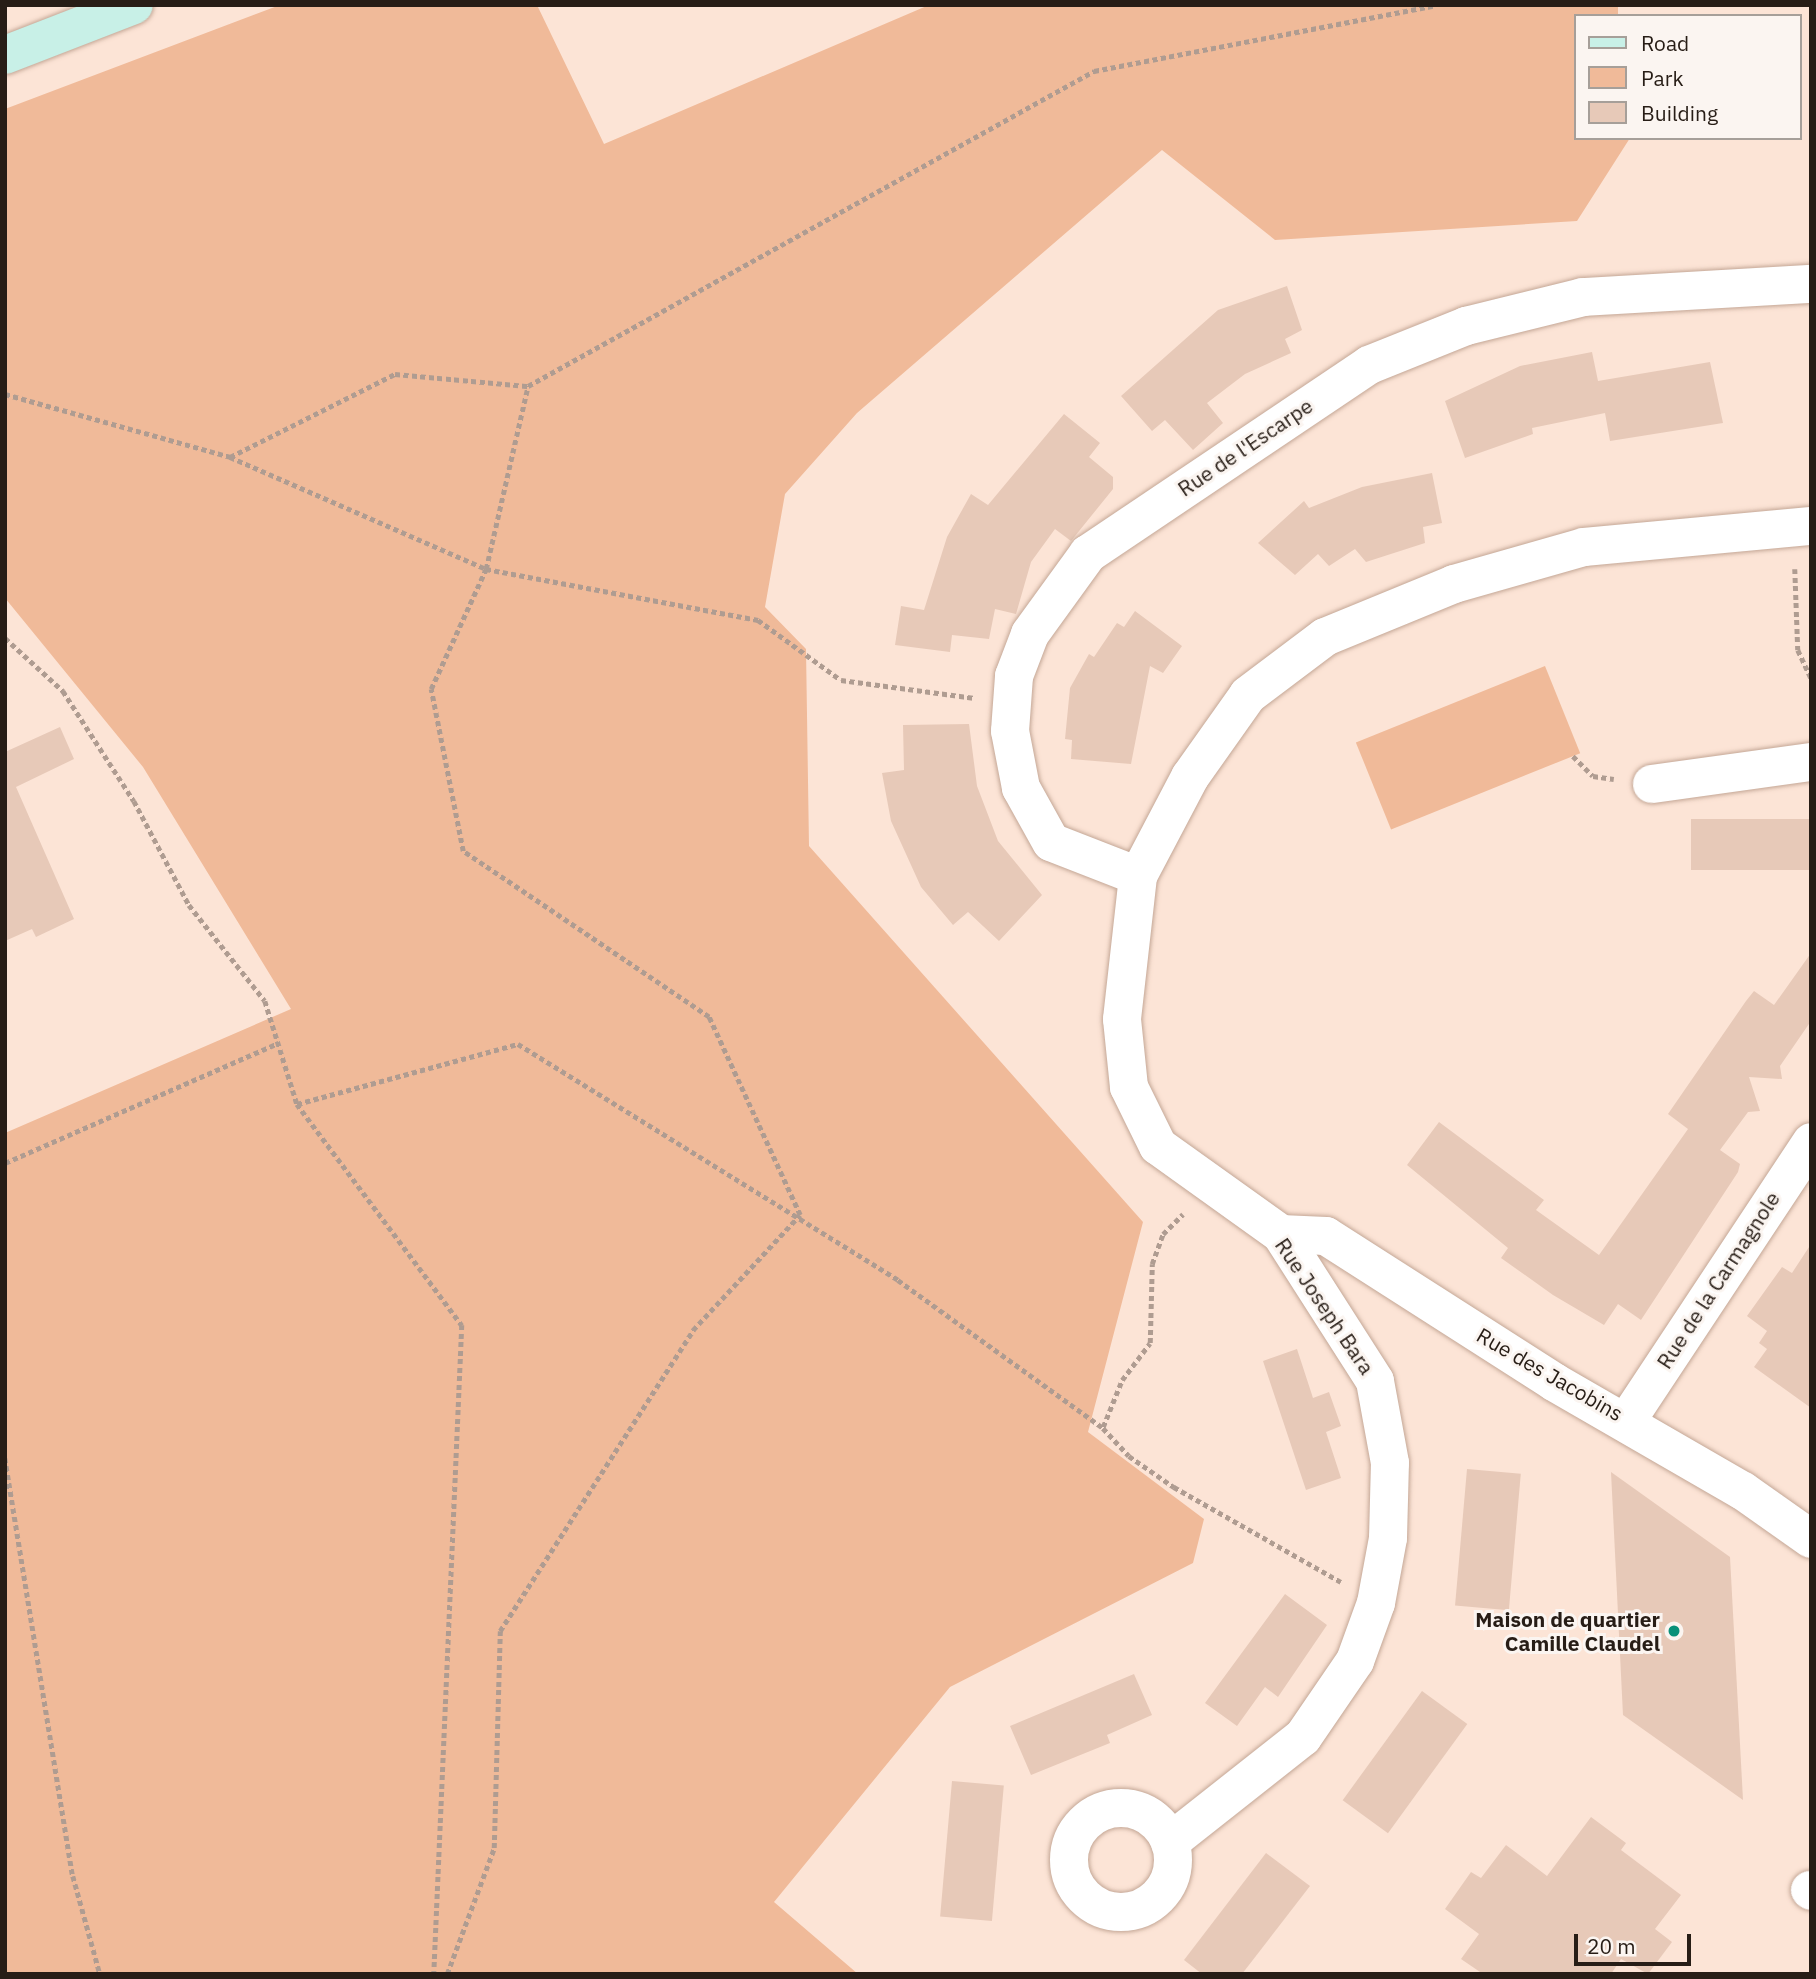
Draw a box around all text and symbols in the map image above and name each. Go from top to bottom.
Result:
legend [1574,14,1802,140]
text: Road [1641,29,1689,57]
text: Park [1641,64,1684,92]
text: Building [1641,99,1718,127]
street label: Rue de l'Escarpe [1173,393,1317,501]
street label: Rue de la Carmagnole [1651,1187,1785,1373]
street label: Rue Joseph Bara [1270,1233,1380,1379]
street label: Rue des Jacobins [1472,1322,1628,1426]
place label: Maison de quartier Camille Claudel [1475,1606,1660,1656]
marker: Maison de quartier Camille Claudel [1666,1623,1682,1639]
scale bar [1578,1920,1695,1964]
text: 20 m [1587,1932,1636,1960]

